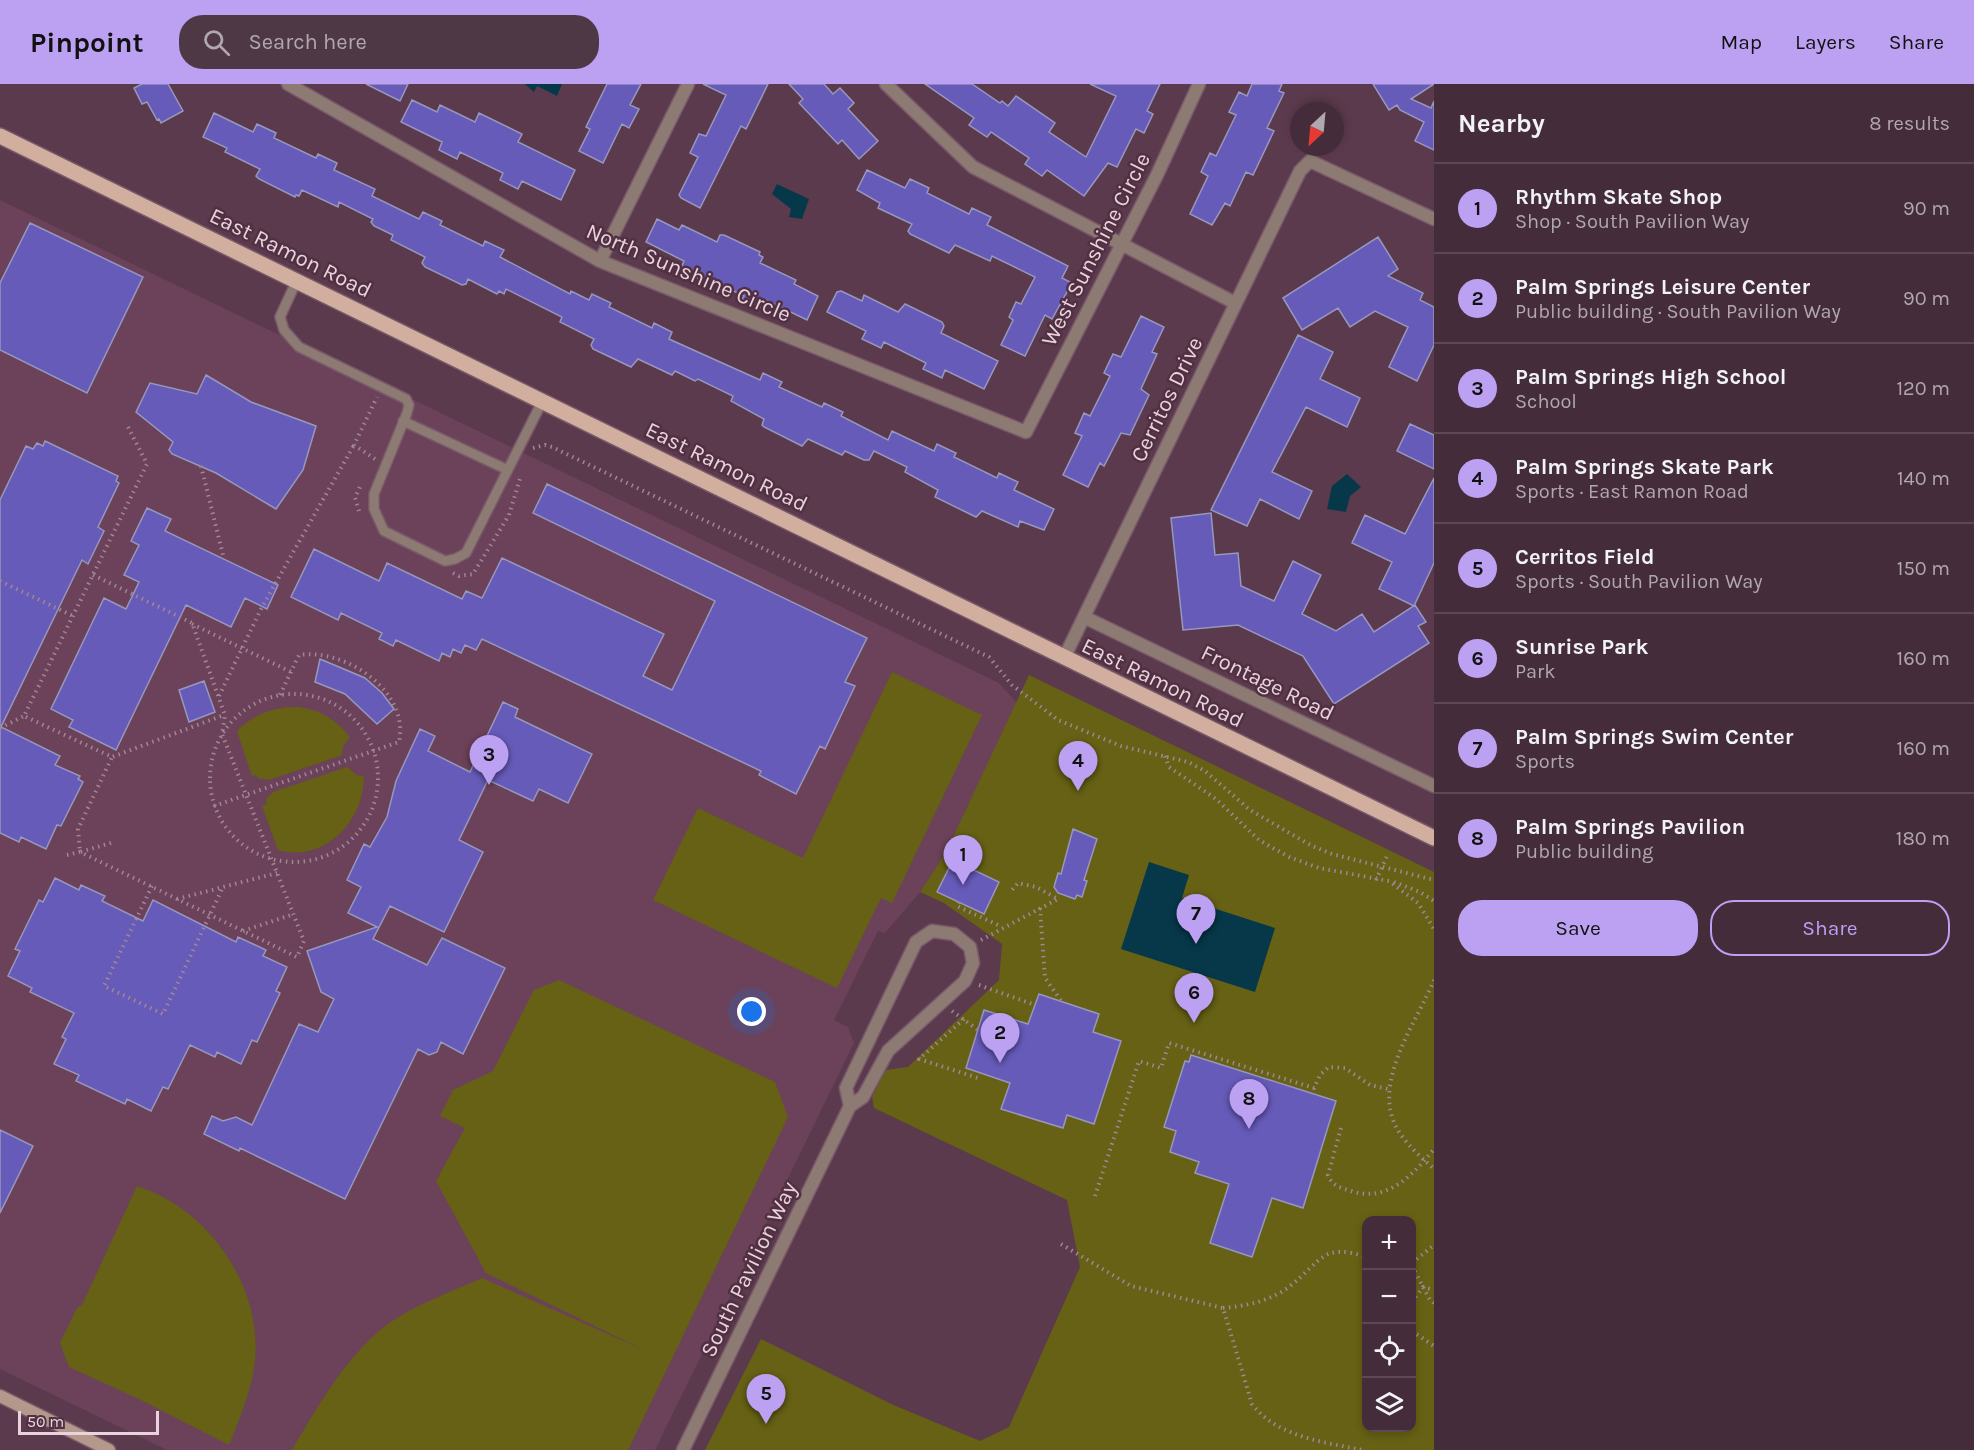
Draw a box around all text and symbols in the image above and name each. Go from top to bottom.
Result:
search box [179,15,599,69]
text: Pinpoint [30,26,143,59]
icon: search [200,26,233,59]
text: Search here [248,29,367,55]
text: Map [1720,30,1762,54]
text: Layers [1795,30,1856,54]
text: Share [1889,30,1944,54]
north arrow [1290,102,1344,156]
text: Nearby [1458,108,1545,139]
text: 8 results [1869,112,1950,135]
street label: West Sunshine Circle [1036,149,1156,350]
text: Rhythm Skate Shop [1515,184,1722,210]
text: 1 [1474,197,1481,220]
text: 90 m [1903,197,1950,220]
street label: East Ramon Road [205,202,376,303]
text: Shop · South Pavilion Way [1515,210,1749,233]
street label: North Sunshine Circle [582,218,795,328]
text: Palm Springs Leisure Center [1515,274,1810,300]
text: 2 [1471,287,1484,310]
text: 90 m [1903,287,1950,310]
text: Public building · South Pavilion Way [1515,300,1841,323]
street label: Cerritos Drive [1125,333,1208,466]
text: Palm Springs High School [1515,364,1787,390]
text: 3 [1471,377,1484,400]
text: 120 m [1896,377,1950,400]
text: School [1515,390,1577,413]
street label: East Ramon Road [641,416,812,517]
text: Palm Springs Skate Park [1515,454,1774,480]
text: 4 [1472,467,1483,490]
text: 140 m [1897,467,1950,490]
text: Sports · East Ramon Road [1515,480,1749,503]
text: Cerritos Field [1515,544,1655,570]
text: 5 [1472,557,1483,580]
text: 150 m [1897,557,1950,580]
text: Sports · South Pavilion Way [1515,570,1762,593]
street label: East Ramon Road [1077,632,1248,733]
text: Sunrise Park [1515,634,1649,660]
street label: Frontage Road [1197,639,1338,726]
text: 6 [1471,647,1484,670]
text: 160 m [1897,647,1950,670]
text: Park [1515,660,1556,683]
text: Palm Springs Swim Center [1515,724,1793,750]
pin: 3 [470,736,508,785]
text: 7 [1473,737,1482,760]
text: 160 m [1897,737,1950,760]
pin: 4 [1058,742,1098,791]
text: Sports [1515,750,1575,773]
text: Palm Springs Pavilion [1515,814,1745,840]
text: 8 [1471,827,1484,850]
text: 180 m [1896,827,1950,850]
pin: 1 [944,836,982,885]
text: Public building [1515,840,1653,863]
pin: 7 [1176,894,1216,944]
button: Save [1458,900,1698,956]
button: Share [1710,900,1950,956]
pin: 6 [1174,974,1214,1023]
your location [737,997,766,1026]
pin: 2 [980,1014,1020,1063]
pin: 8 [1230,1080,1268,1129]
street label: South Pavilion Way [695,1178,803,1361]
map controls [1362,1216,1416,1432]
button: + [1362,1216,1416,1270]
button: − [1362,1270,1416,1324]
button: locate [1362,1324,1416,1378]
pin: 5 [746,1374,786,1424]
button: layers [1362,1378,1416,1432]
scale bar [18,1408,159,1436]
text: 50 m [27,1412,64,1431]

